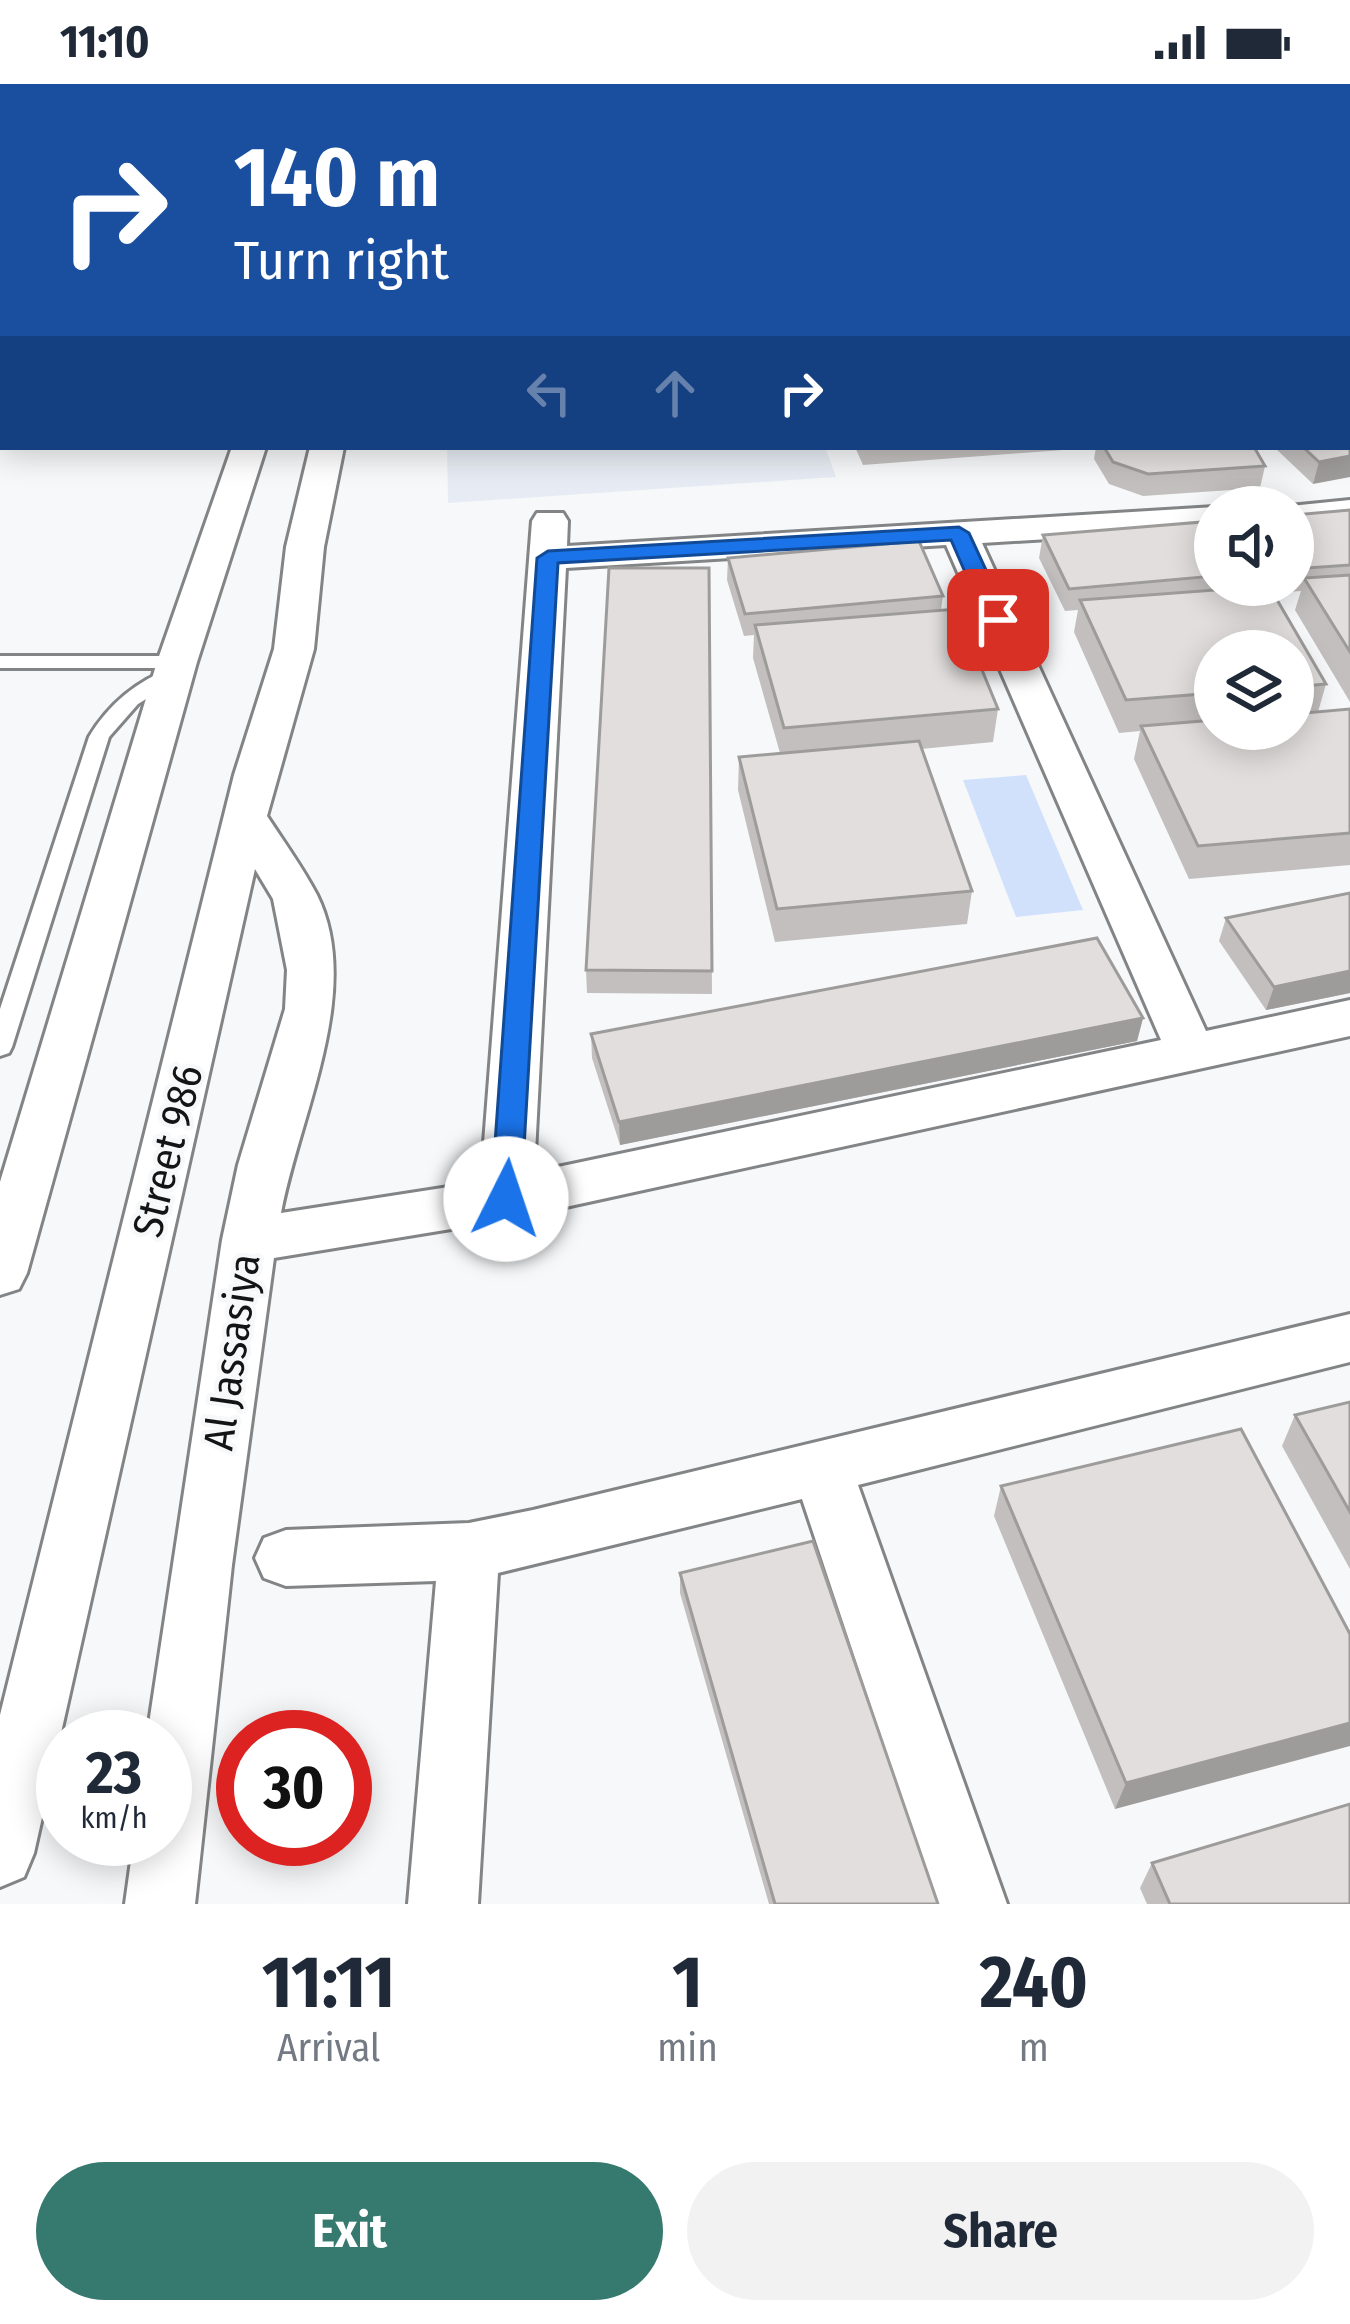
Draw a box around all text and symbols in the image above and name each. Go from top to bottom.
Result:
text: 11:10 [60,15,150,69]
text: 140 m [234,127,440,228]
icon: right [36,132,192,288]
text: Turn right [234,229,449,293]
icon: left [516,360,582,426]
icon: ahead [642,360,708,426]
icon: right [768,360,834,426]
map controls [1194,486,1314,750]
button: sound [1194,486,1314,606]
pin [947,569,1049,671]
icon: arrive [965,587,1031,653]
button: layers [1194,630,1314,750]
street label: Street 986 [123,1060,213,1242]
position arrow [443,1136,569,1262]
street label: Al Jassasiya [194,1251,270,1453]
speed limit sign: 30 [216,1710,372,1866]
text: 23 [86,1737,142,1809]
text: km/h [81,1800,147,1836]
text: 11:11 [262,1940,395,2026]
text: 1 [672,1940,703,2026]
text: 240 [980,1940,1088,2026]
text: Arrival [277,2025,380,2071]
text: min [657,2025,718,2071]
text: m [1019,2025,1049,2071]
button: Exit [36,2162,663,2300]
button: Share [687,2162,1314,2300]

